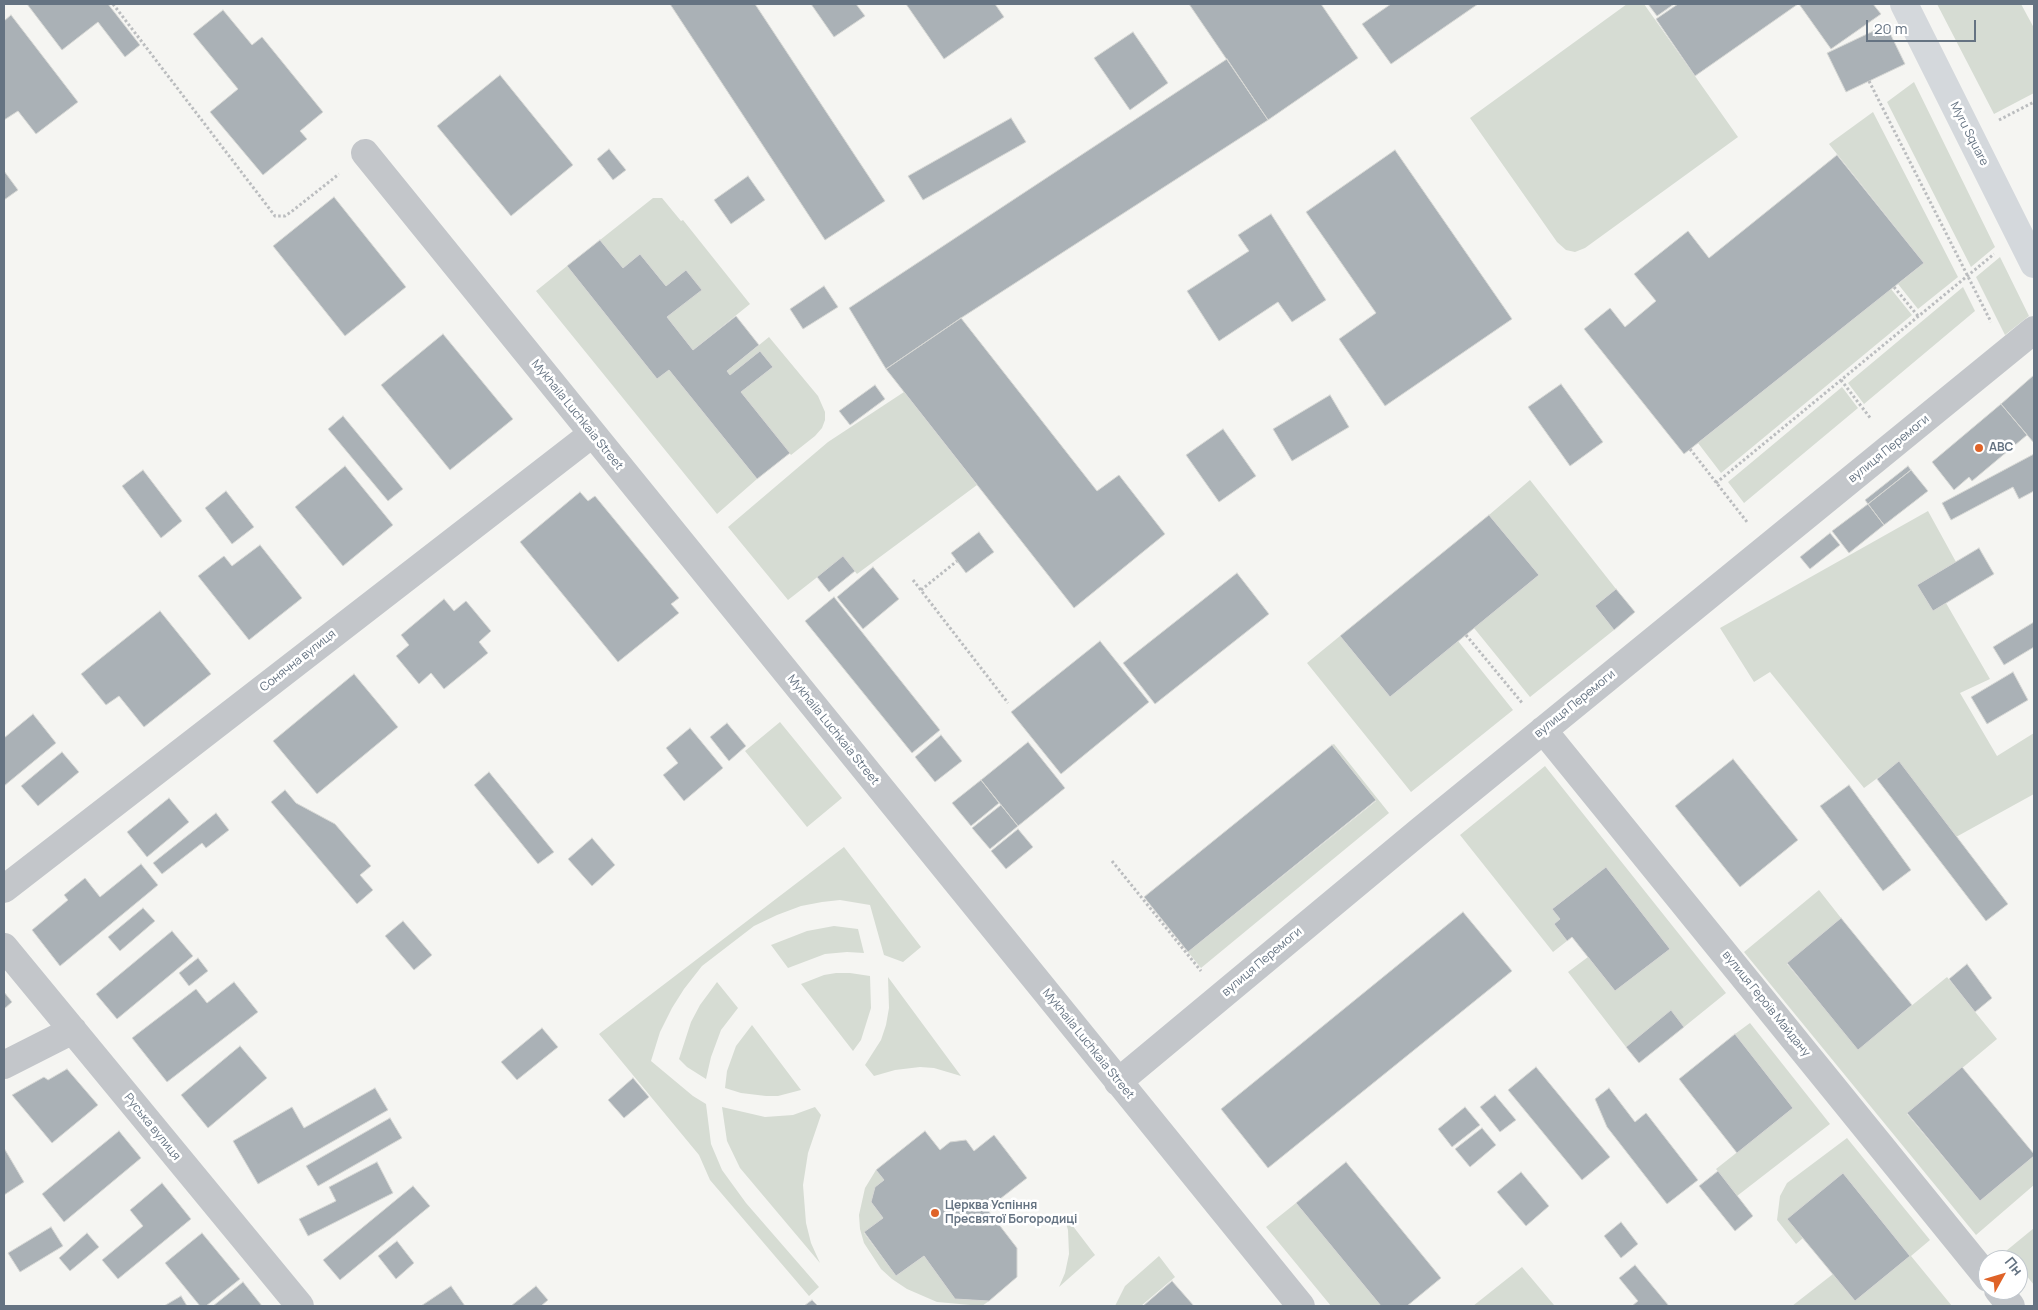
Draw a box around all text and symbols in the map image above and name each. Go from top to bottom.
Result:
scale bar [1868,10,1978,42]
text: 20 m [1874,18,1907,39]
street label: Myru Square [1947,100,1991,168]
street label: Mykhaila Luchkaia Street [528,357,626,473]
street label: вулиця Перемоги [1846,412,1932,486]
place label: ABC [1989,441,2013,455]
marker: ABC [1973,442,1985,454]
street label: Сонячна вулиця [257,627,339,695]
street label: вулиця Перемоги [1532,667,1618,741]
street label: Mykhaila Luchkaia Street [784,672,882,788]
street label: вулиця Перемоги [1219,924,1305,1000]
street label: вулиця Героїв Майдану [1719,948,1813,1060]
street label: Mykhaila Luchkaia Street [1039,986,1137,1102]
street label: Руська вулиця [121,1091,183,1163]
place label: Церква Успіння Пресвятої Богородиці [945,1199,1077,1227]
marker: Церква Успіння Пресвятої Богородиці [929,1207,941,1219]
north arrow [1978,1250,2028,1300]
text: Пн [2001,1253,2028,1279]

